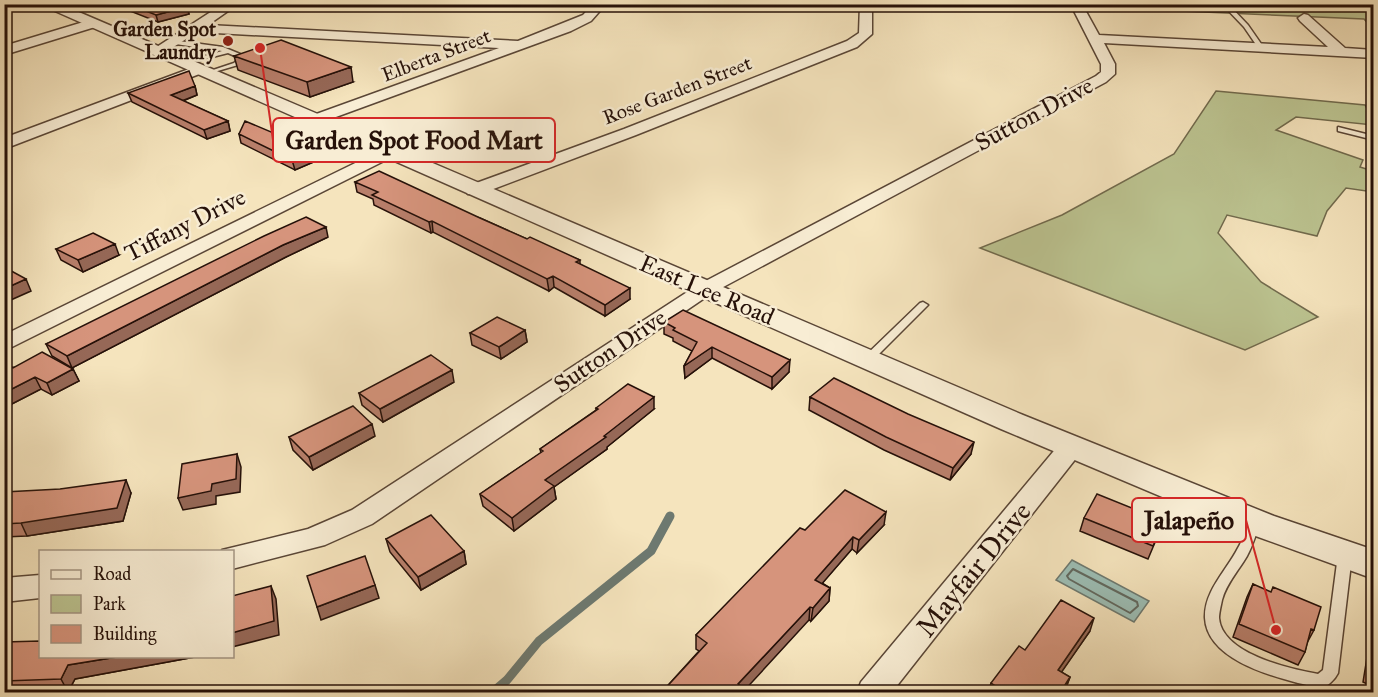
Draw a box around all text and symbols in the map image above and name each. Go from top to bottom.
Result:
place label: Garden Spot Laundry [113,17,218,65]
street label: Elberta Street [378,23,494,87]
marker: Garden Spot Laundry [221,34,235,48]
street label: Rose Garden Street [599,51,755,129]
street label: Sutton Drive [970,70,1098,158]
callout: Garden Spot Food Mart [273,118,555,162]
text: Garden Spot Food Mart [285,124,544,156]
street label: Tiffany Drive [119,182,251,268]
street label: East Lee Road [635,248,779,332]
street label: Sutton Drive [548,302,672,400]
street label: Mayfair Drive [908,495,1038,644]
callout: Jalapeño [1132,498,1246,542]
text: Jalapeño [1141,504,1234,537]
legend [39,550,234,658]
text: Road [93,563,131,585]
text: Park [93,593,126,615]
text: Building [93,623,157,646]

